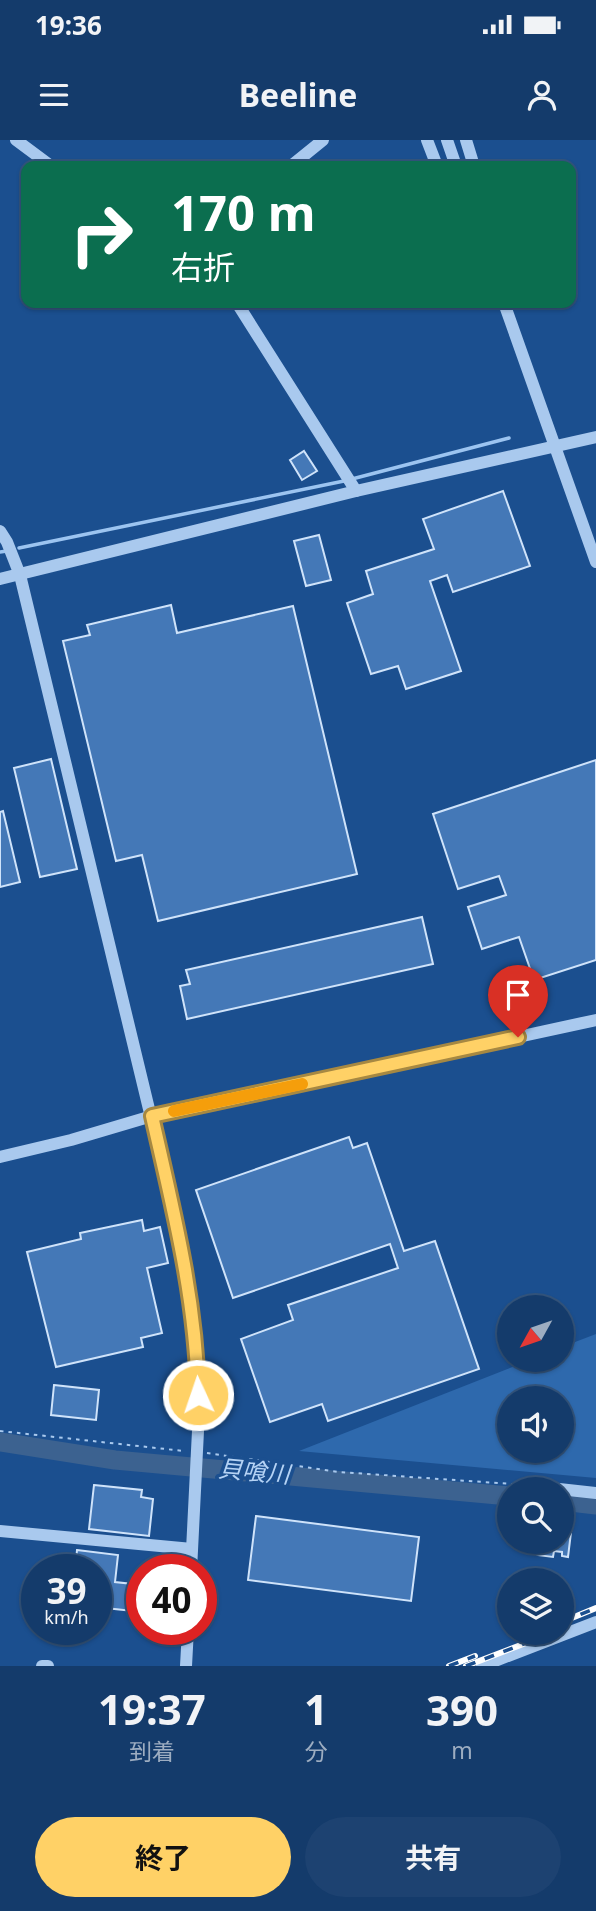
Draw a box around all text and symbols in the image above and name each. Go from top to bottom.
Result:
text: 19:36 [35,7,102,43]
text: Beeline [239,73,357,116]
icon: menu [35,76,73,114]
icon: person [523,76,561,114]
text: 170 m [171,179,316,245]
icon: right [56,189,147,280]
text: 右折 [171,245,235,288]
pin [488,965,548,1037]
icon: arrive [499,976,537,1014]
north arrow [497,1295,574,1372]
map controls [497,1295,574,1645]
position arrow [161,1358,235,1432]
button: sound [497,1386,574,1463]
water label: 貝喰川 [217,1451,294,1490]
button: search [497,1477,574,1554]
speed limit sign: 40 [126,1554,217,1645]
text: 39 [46,1567,87,1614]
button: layers [497,1568,574,1645]
text: km/h [44,1605,89,1629]
text: 19:37 [98,1680,206,1737]
text: 1 [304,1680,328,1737]
text: 390 [426,1681,498,1738]
text: m [451,1734,473,1766]
text: 到着 [129,1735,175,1767]
text: 分 [304,1735,327,1767]
button: 終了 [35,1817,291,1897]
button: 共有 [305,1817,561,1897]

